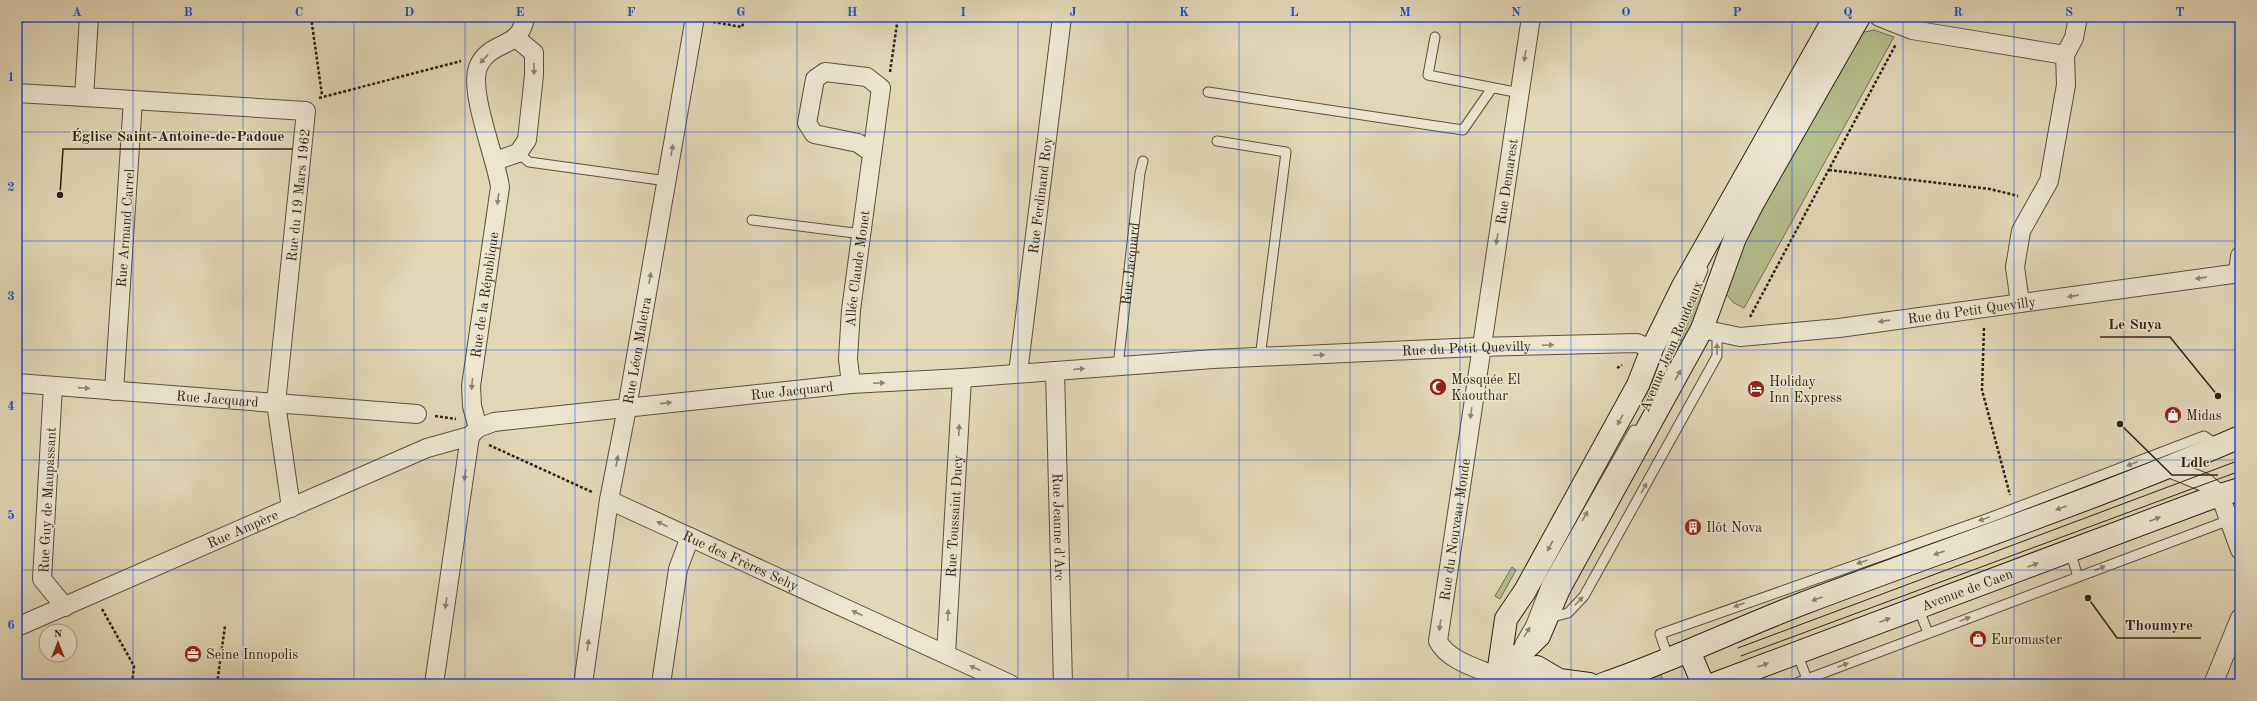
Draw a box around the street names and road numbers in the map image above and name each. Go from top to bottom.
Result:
street label: Rue du 19 Mars 1962 [285,128,313,262]
street label: Rue Ferdinand Roy [1027,136,1055,255]
street label: Rue Demarest [1494,138,1521,225]
street label: Rue Armand Carrel [115,168,137,288]
street label: Allée Claude Monet [844,209,872,328]
street label: Rue Jacquard [1119,222,1142,306]
street label: Rue de la République [469,231,501,359]
street label: Avenue Jean Rondeaux [1638,279,1706,414]
street label: Rue du Petit Quevilly [1907,295,2037,327]
street label: Rue Léon Maletra [622,296,654,405]
street label: Rue du Petit Quevilly [1402,340,1532,358]
street label: Rue Jacquard [750,380,834,403]
street label: Rue Jacquard [175,389,259,410]
street label: Rue Guy de Maupassant [37,427,59,573]
street label: Rue Toussaint Ducy [944,454,966,578]
street label: Rue du Nouveau Monde [1438,458,1473,602]
street label: Rue Jeanne d'Arc [1050,473,1066,581]
street label: Rue Ampère [205,508,280,551]
street label: Rue des Frères Sehy [680,529,801,594]
street label: Avenue de Caen [1920,567,2015,614]

